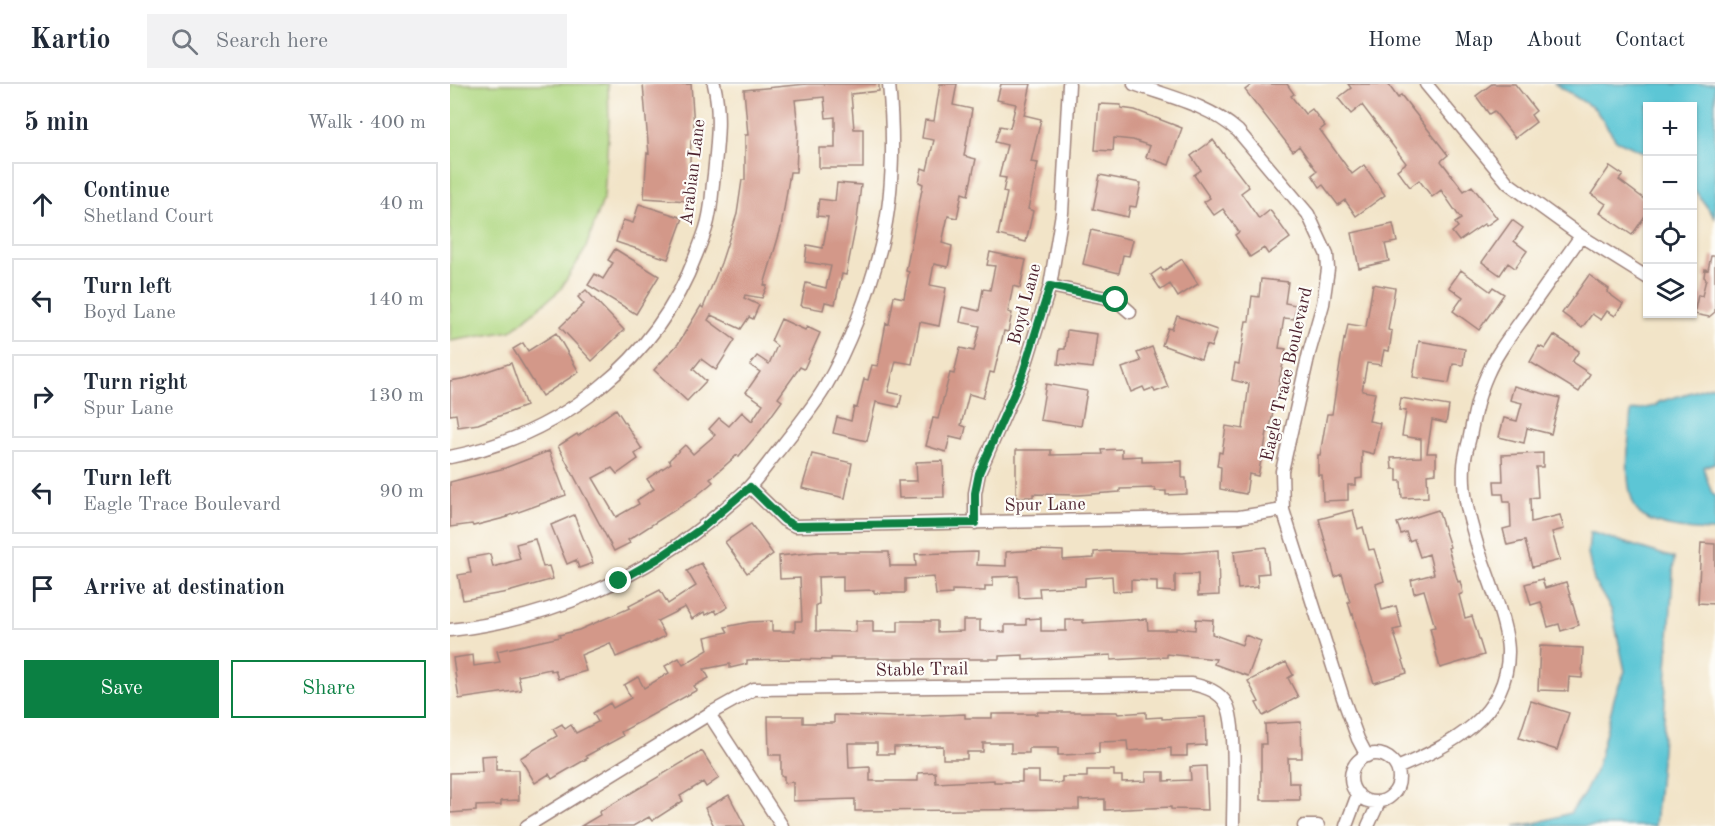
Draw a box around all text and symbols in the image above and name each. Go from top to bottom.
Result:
search box [147,14,567,68]
icon: search [168,25,201,58]
text: Kartio [30,27,111,55]
text: Search here [216,30,328,52]
text: Home [1368,30,1421,51]
text: Map [1454,30,1493,51]
text: About [1526,30,1582,51]
text: Contact [1615,30,1685,51]
map controls [1643,102,1697,318]
button: + [1643,102,1697,156]
text: 5 min [24,110,89,136]
text: Walk · 400 m [307,113,426,133]
street label: Arabian Lane [678,118,708,226]
button: − [1643,156,1697,210]
text: Continue [83,180,170,202]
icon: ahead [26,188,59,221]
text: 40 m [379,194,424,214]
text: Shetland Court [83,207,214,227]
button: locate [1643,210,1697,264]
street label: Boyd Lane [1005,262,1044,347]
button: layers [1643,264,1697,318]
text: Turn left [83,276,172,298]
icon: left [26,284,59,317]
street label: Eagle Trace Boulevard [1258,285,1316,463]
route start [1102,286,1128,312]
text: 140 m [368,290,424,310]
text: Boyd Lane [83,303,176,323]
text: Turn right [83,372,187,394]
icon: right [26,380,59,413]
text: 130 m [368,386,424,406]
text: Spur Lane [83,399,174,419]
text: Turn left [83,468,172,490]
icon: left [26,476,59,509]
text: 90 m [379,482,424,502]
text: Eagle Trace Boulevard [83,495,281,515]
street label: Spur Lane [1004,495,1086,515]
route end [605,567,631,593]
icon: arrive [26,572,59,605]
text: Arrive at destination [83,577,285,599]
button: Save [24,660,219,718]
button: Share [231,660,426,718]
street label: Stable Trail [876,660,969,680]

